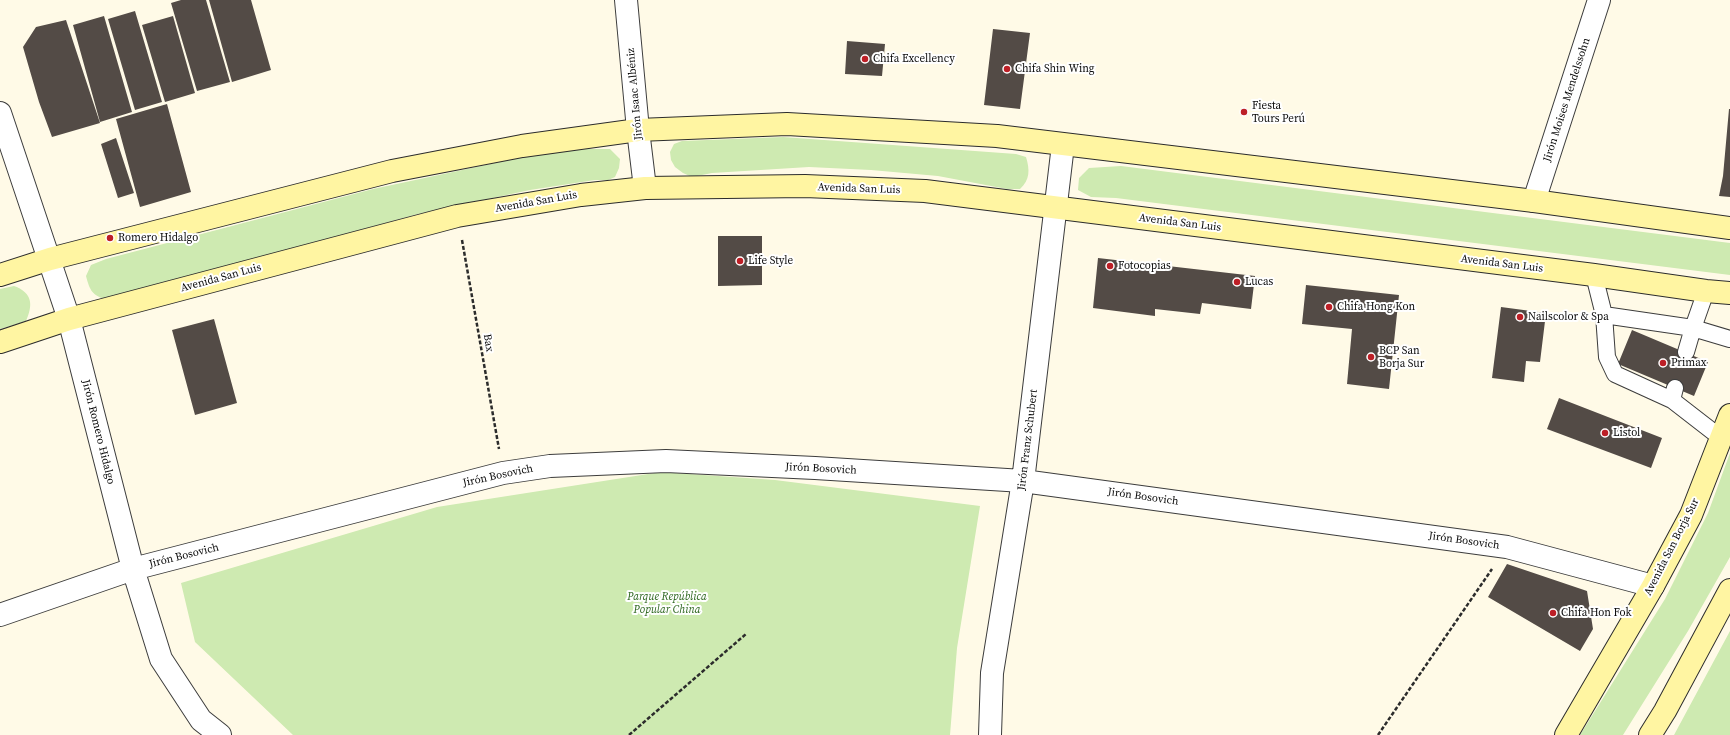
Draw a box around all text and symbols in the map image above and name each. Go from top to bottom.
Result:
street label: Jirón Moises Mendelssohn [1541,36,1593,164]
street label: Jirón Isaac Albéniz [624,47,646,141]
place label: Chifa Excellency [873,52,955,66]
marker: Chifa Excellency [860,54,870,64]
place label: Chifa Shin Wing [1015,62,1095,76]
marker: Chifa Shin Wing [1002,64,1012,74]
place label: Fiesta Tours Perú [1252,99,1305,125]
marker: Fiesta Tours Perú [1239,107,1249,117]
street label: Avenida San Luis [817,181,901,197]
street label: Avenida San Luis [494,188,578,216]
street label: Avenida San Luis [1138,211,1222,235]
place label: Romero Hidalgo [118,231,198,245]
marker: Romero Hidalgo [105,233,115,243]
street label: Avenida San Luis [1460,252,1544,276]
place label: Life Style [748,254,793,268]
marker: Life Style [735,256,745,266]
place label: Fotocopias [1118,259,1171,273]
street label: Avenida San Luis [179,261,263,295]
marker: Fotocopias [1105,261,1115,271]
place label: Lucas [1245,275,1273,289]
marker: Lucas [1232,277,1242,287]
place label: Chifa Hong Kon [1337,300,1415,314]
marker: Chifa Hong Kon [1324,302,1334,312]
place label: Nailscolor & Spa [1528,310,1609,324]
marker: Nailscolor & Spa [1515,312,1525,322]
street label: Bax [480,333,496,353]
place label: BCP San Borja Sur [1379,344,1424,370]
marker: BCP San Borja Sur [1366,352,1376,362]
place label: Primax [1671,356,1707,370]
marker: Primax [1658,358,1668,368]
street label: Jirón Romero Hidalgo [79,378,117,486]
street label: Jirón Franz Schubert [1015,389,1041,491]
place label: Listol [1613,426,1640,440]
marker: Listol [1600,428,1610,438]
street label: Jirón Bosovich [785,461,857,477]
street label: Jirón Bosovich [462,462,534,490]
street label: Jirón Bosovich [1107,485,1179,509]
street label: Avenida San Borja Sur [1642,496,1702,598]
street label: Jirón Bosovich [1428,529,1500,553]
street label: Jirón Bosovich [148,541,220,571]
park label: Parque República Popular China [627,590,707,616]
place label: Chifa Hon Fok [1561,606,1631,620]
marker: Chifa Hon Fok [1548,608,1558,618]

